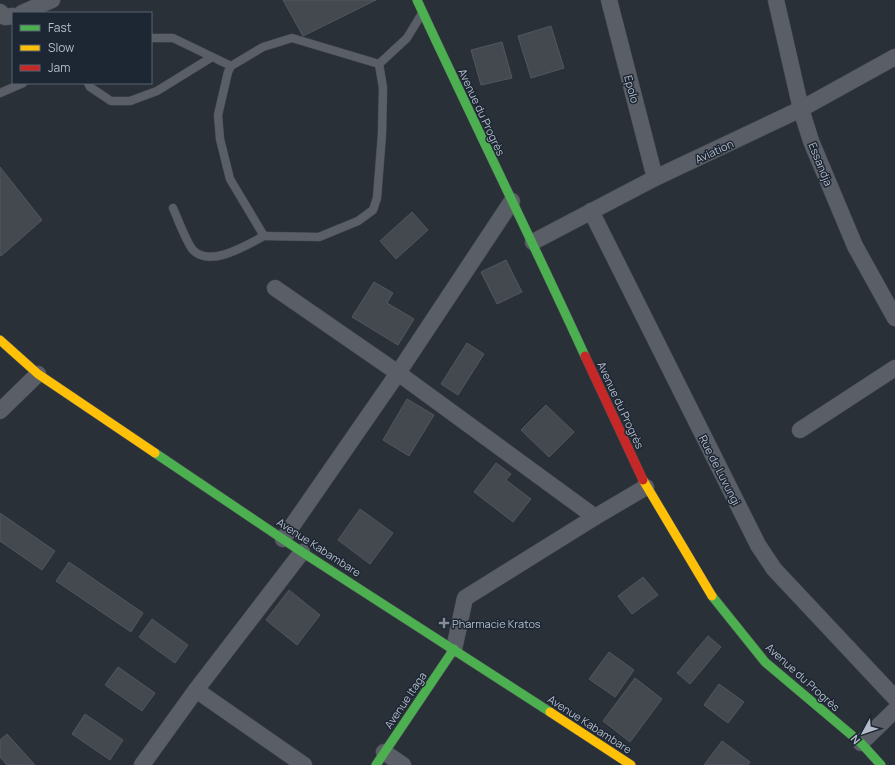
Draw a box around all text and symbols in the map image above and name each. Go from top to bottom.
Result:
legend [12,12,152,84]
text: Fast [48,19,72,36]
text: Slow [48,39,74,56]
text: Jam [48,59,70,76]
street label: Avenue du Progrès [455,66,509,158]
street label: Epolo [621,73,643,105]
street label: Aviation [692,136,736,166]
street label: Essandja [805,140,837,188]
street label: Avenue du Progrès [594,359,648,451]
street label: Rue de Luvungi [696,432,744,508]
street label: Avenue Kabambare [274,514,364,580]
place label: Pharmacie Kratos [452,616,541,631]
marker: Pharmacie Kratos [439,618,449,628]
street label: Avenue du Progrès [763,640,843,714]
street label: Avenue Itaga [380,669,430,731]
street label: Avenue Kabambare [545,691,635,757]
north arrow [843,713,883,753]
text: N [847,732,863,748]

